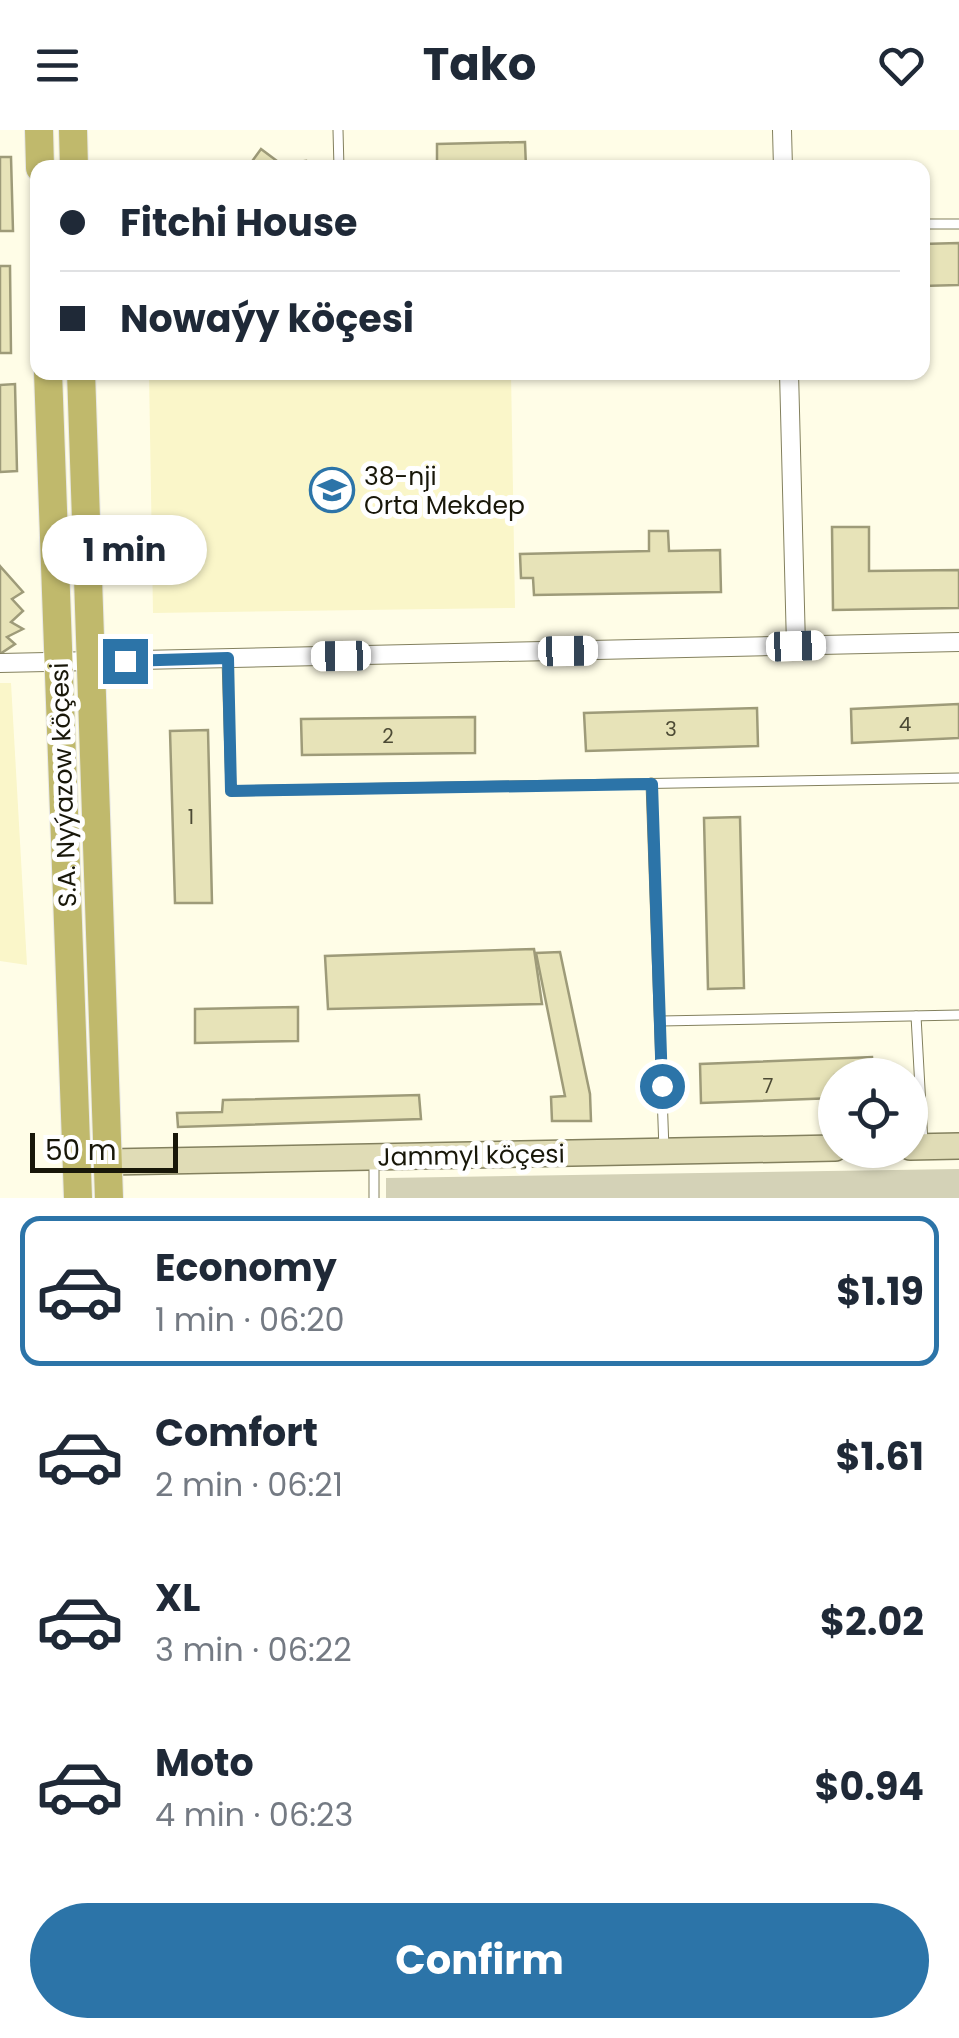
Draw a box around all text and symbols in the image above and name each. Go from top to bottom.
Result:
text: Tako [423,33,536,96]
icon: menu [30,38,85,93]
icon: heart [874,38,929,93]
text: Fitchi House [120,196,358,249]
text: Nowaýy köçesi [120,292,414,345]
place label: 38-nji Orta Mekdep [364,459,525,523]
school or university icon: 38-nji Orta Mekdep [309,467,355,513]
callout: 1 min [42,516,208,586]
text: 1 min [83,527,166,572]
car [765,630,827,662]
car [538,635,598,667]
route end [103,639,148,684]
car [311,640,371,672]
street label: S.A. Nyýazow köçesi [42,662,85,908]
house number: 4 [899,710,911,738]
house number: 3 [665,715,677,743]
house number: 2 [382,722,394,750]
house number: 1 [188,803,194,831]
map controls [818,1058,928,1168]
button: locate [818,1058,928,1168]
route start [640,1064,685,1109]
house number: 7 [763,1072,774,1100]
scale bar [30,1128,178,1172]
text: 50 m [45,1131,116,1170]
street label: Jammyl köçesi [377,1136,565,1175]
text: Economy [155,1241,337,1294]
icon: car [35,1246,125,1336]
text: $1.19 [836,1265,924,1318]
text: 1 min · 06:20 [155,1297,345,1342]
text: Comfort [155,1406,318,1459]
icon: car [35,1411,125,1501]
text: $1.61 [835,1430,924,1483]
text: 2 min · 06:21 [155,1462,343,1507]
text: XL [155,1571,200,1624]
icon: car [35,1576,125,1666]
text: $2.02 [820,1595,924,1648]
text: 3 min · 06:22 [155,1627,352,1672]
text: Moto [155,1736,254,1789]
icon: car [35,1741,125,1831]
text: $0.94 [814,1760,924,1813]
text: 4 min · 06:23 [155,1792,353,1837]
button: Confirm [30,1903,929,2018]

